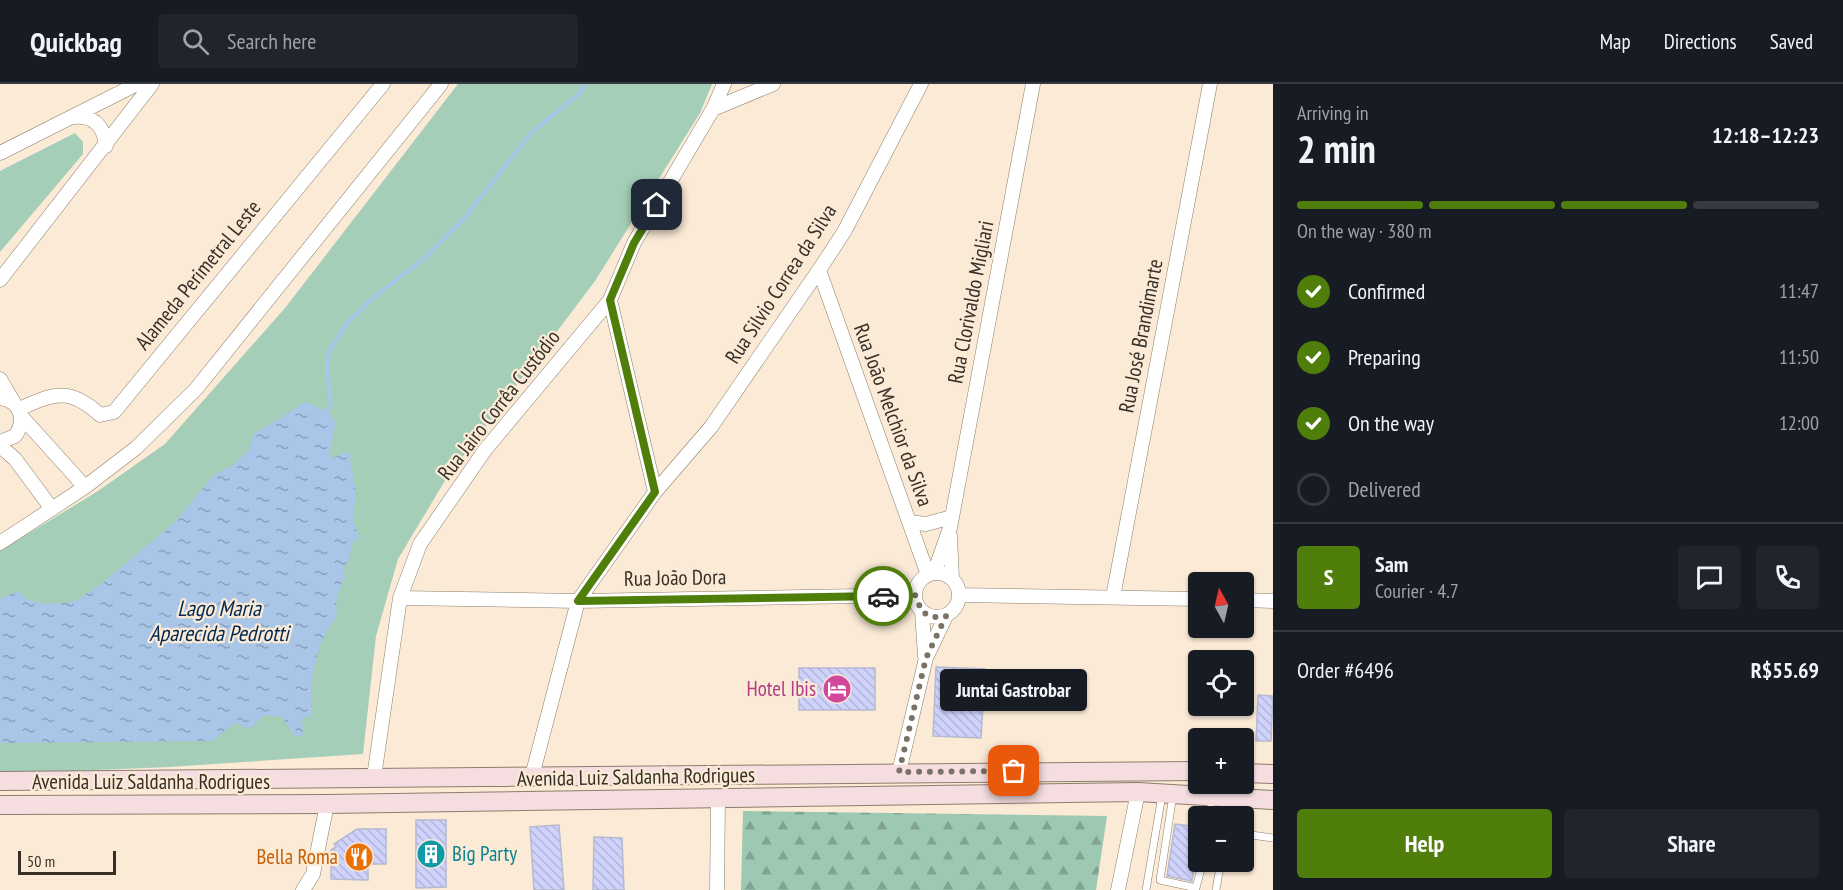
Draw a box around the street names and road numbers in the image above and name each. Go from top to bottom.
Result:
street label: Alameda Perimetral Leste [129,194,266,355]
street label: Rua Silvio Correa da Silva [719,199,842,369]
street label: Rua Clorivaldo Migliari [941,218,1000,386]
street label: Rua José Brandimarte [1112,257,1169,415]
street label: Rua João Melchior da Silva [848,320,939,510]
street label: Rua Jairo Corrêa Custódio [432,324,566,485]
street label: Rua João Dora [624,563,726,592]
street label: Avenida Luiz Saldanha Rodrigues [517,761,755,792]
street label: Avenida Luiz Saldanha Rodrigues [32,768,270,795]

